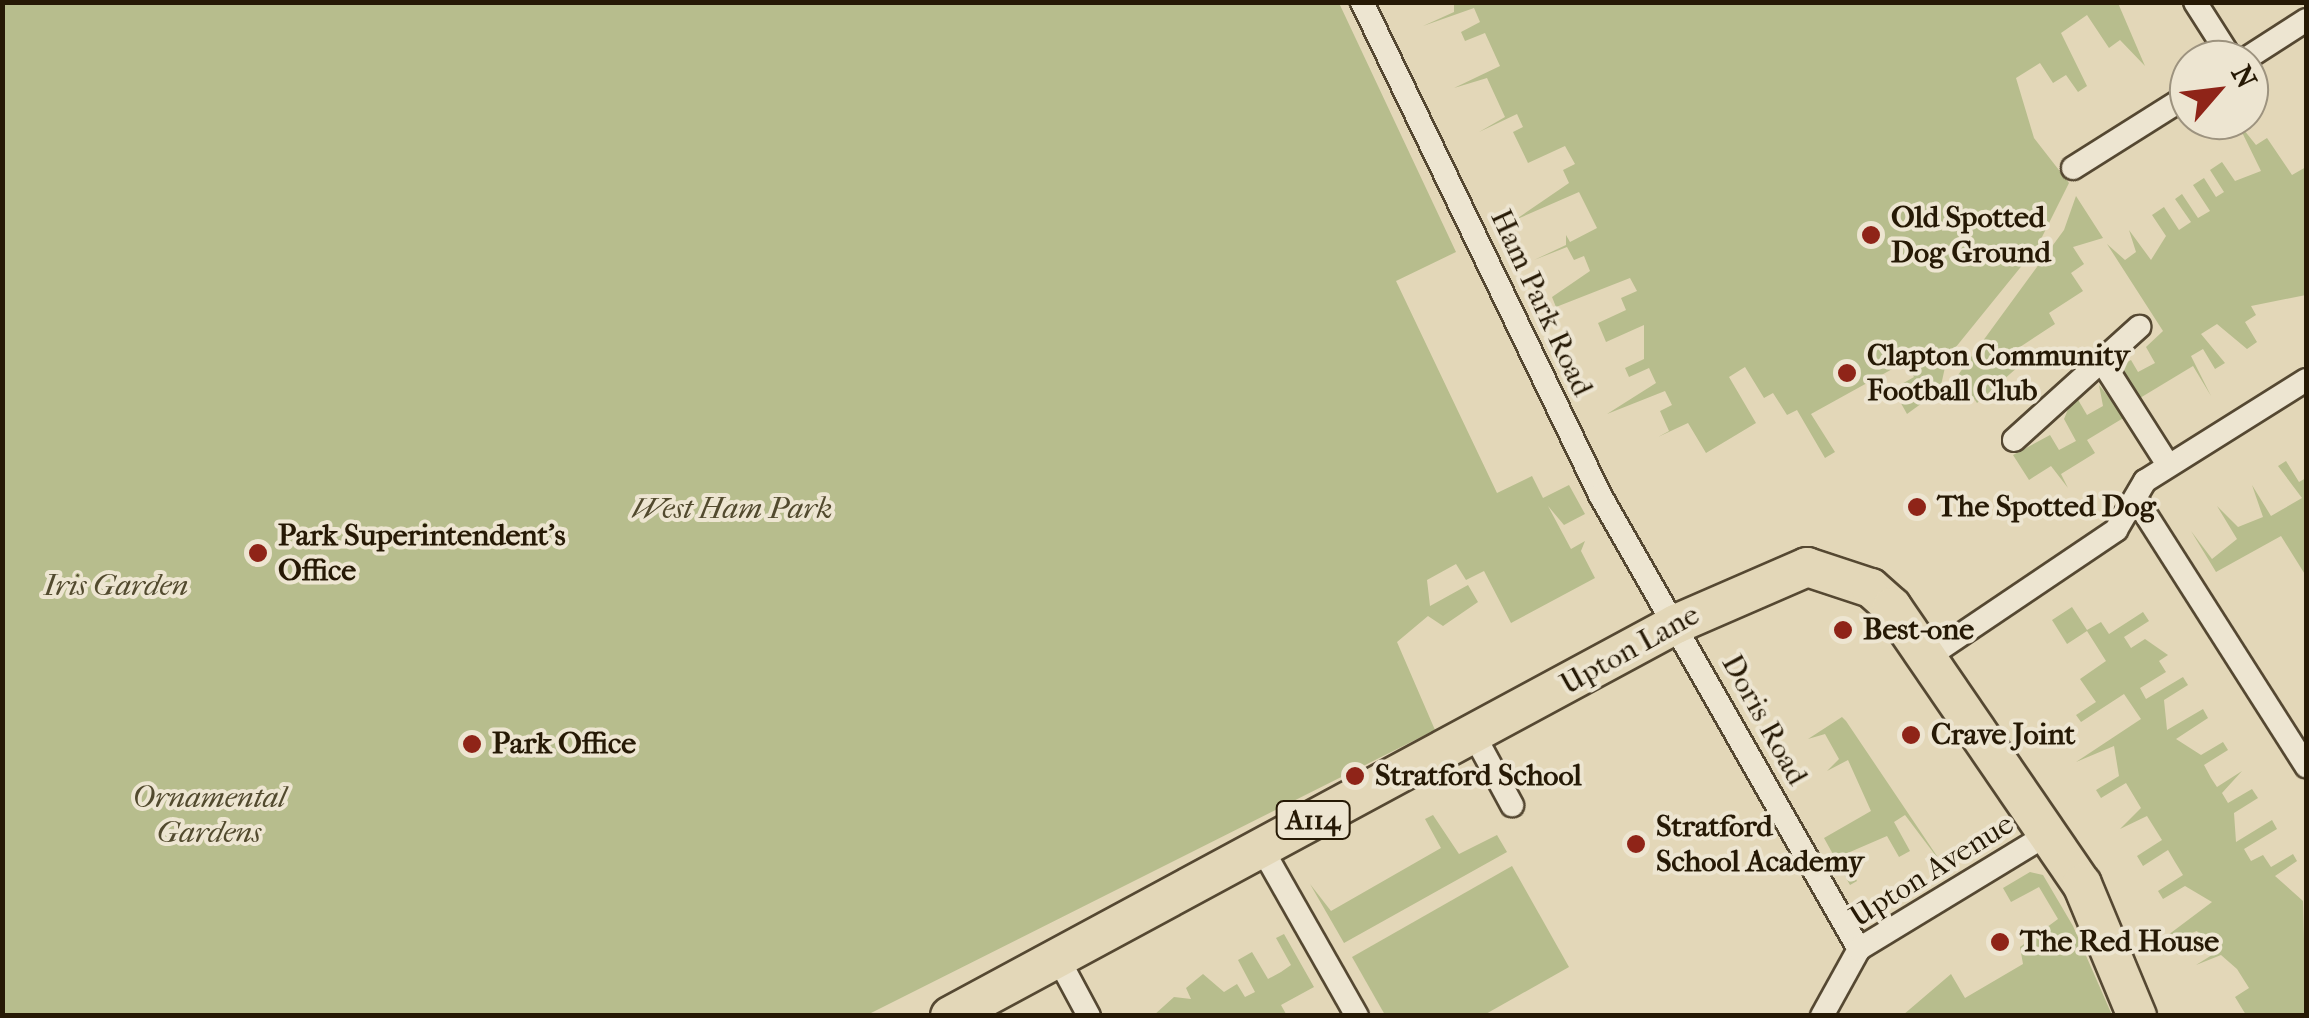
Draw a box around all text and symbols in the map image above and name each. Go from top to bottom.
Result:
north arrow [2169,40,2269,140]
text: N [2225,59,2264,94]
place label: Old Spotted Dog Ground [1891,200,2051,270]
street label: Ham Park Road [1482,204,1600,402]
marker: Old Spotted Dog Ground [1860,224,1882,246]
place label: Clapton Community Football Club [1867,338,2130,408]
marker: Clapton Community Football Club [1836,362,1858,384]
place label: The Spotted Dog [1937,489,2156,525]
park label: West Ham Park [631,491,833,527]
marker: The Spotted Dog [1906,496,1928,518]
place label: Park Superintendent's Office [278,518,566,588]
marker: Park Superintendent's Office [247,542,269,564]
park label: Iris Garden [44,568,188,604]
street label: Upton Lane [1554,597,1706,703]
place label: Best-one [1863,612,1974,648]
marker: Best-one [1832,619,1854,641]
street label: Doris Road [1713,648,1815,792]
place label: Crave Joint [1931,717,2075,753]
marker: Crave Joint [1900,724,1922,746]
place label: Park Office [492,726,636,762]
marker: Park Office [461,733,483,755]
place label: Stratford School [1375,758,1582,794]
marker: Stratford School [1344,765,1366,787]
park label: Ornamental Gardens [132,780,286,850]
road number: A114 [1276,797,1350,843]
street label: Upton Avenue [1844,806,2020,936]
place label: Stratford School Academy [1656,809,1864,880]
marker: Stratford School Academy [1625,833,1647,855]
place label: The Red House [2020,924,2219,960]
marker: The Red House [1989,931,2011,953]

